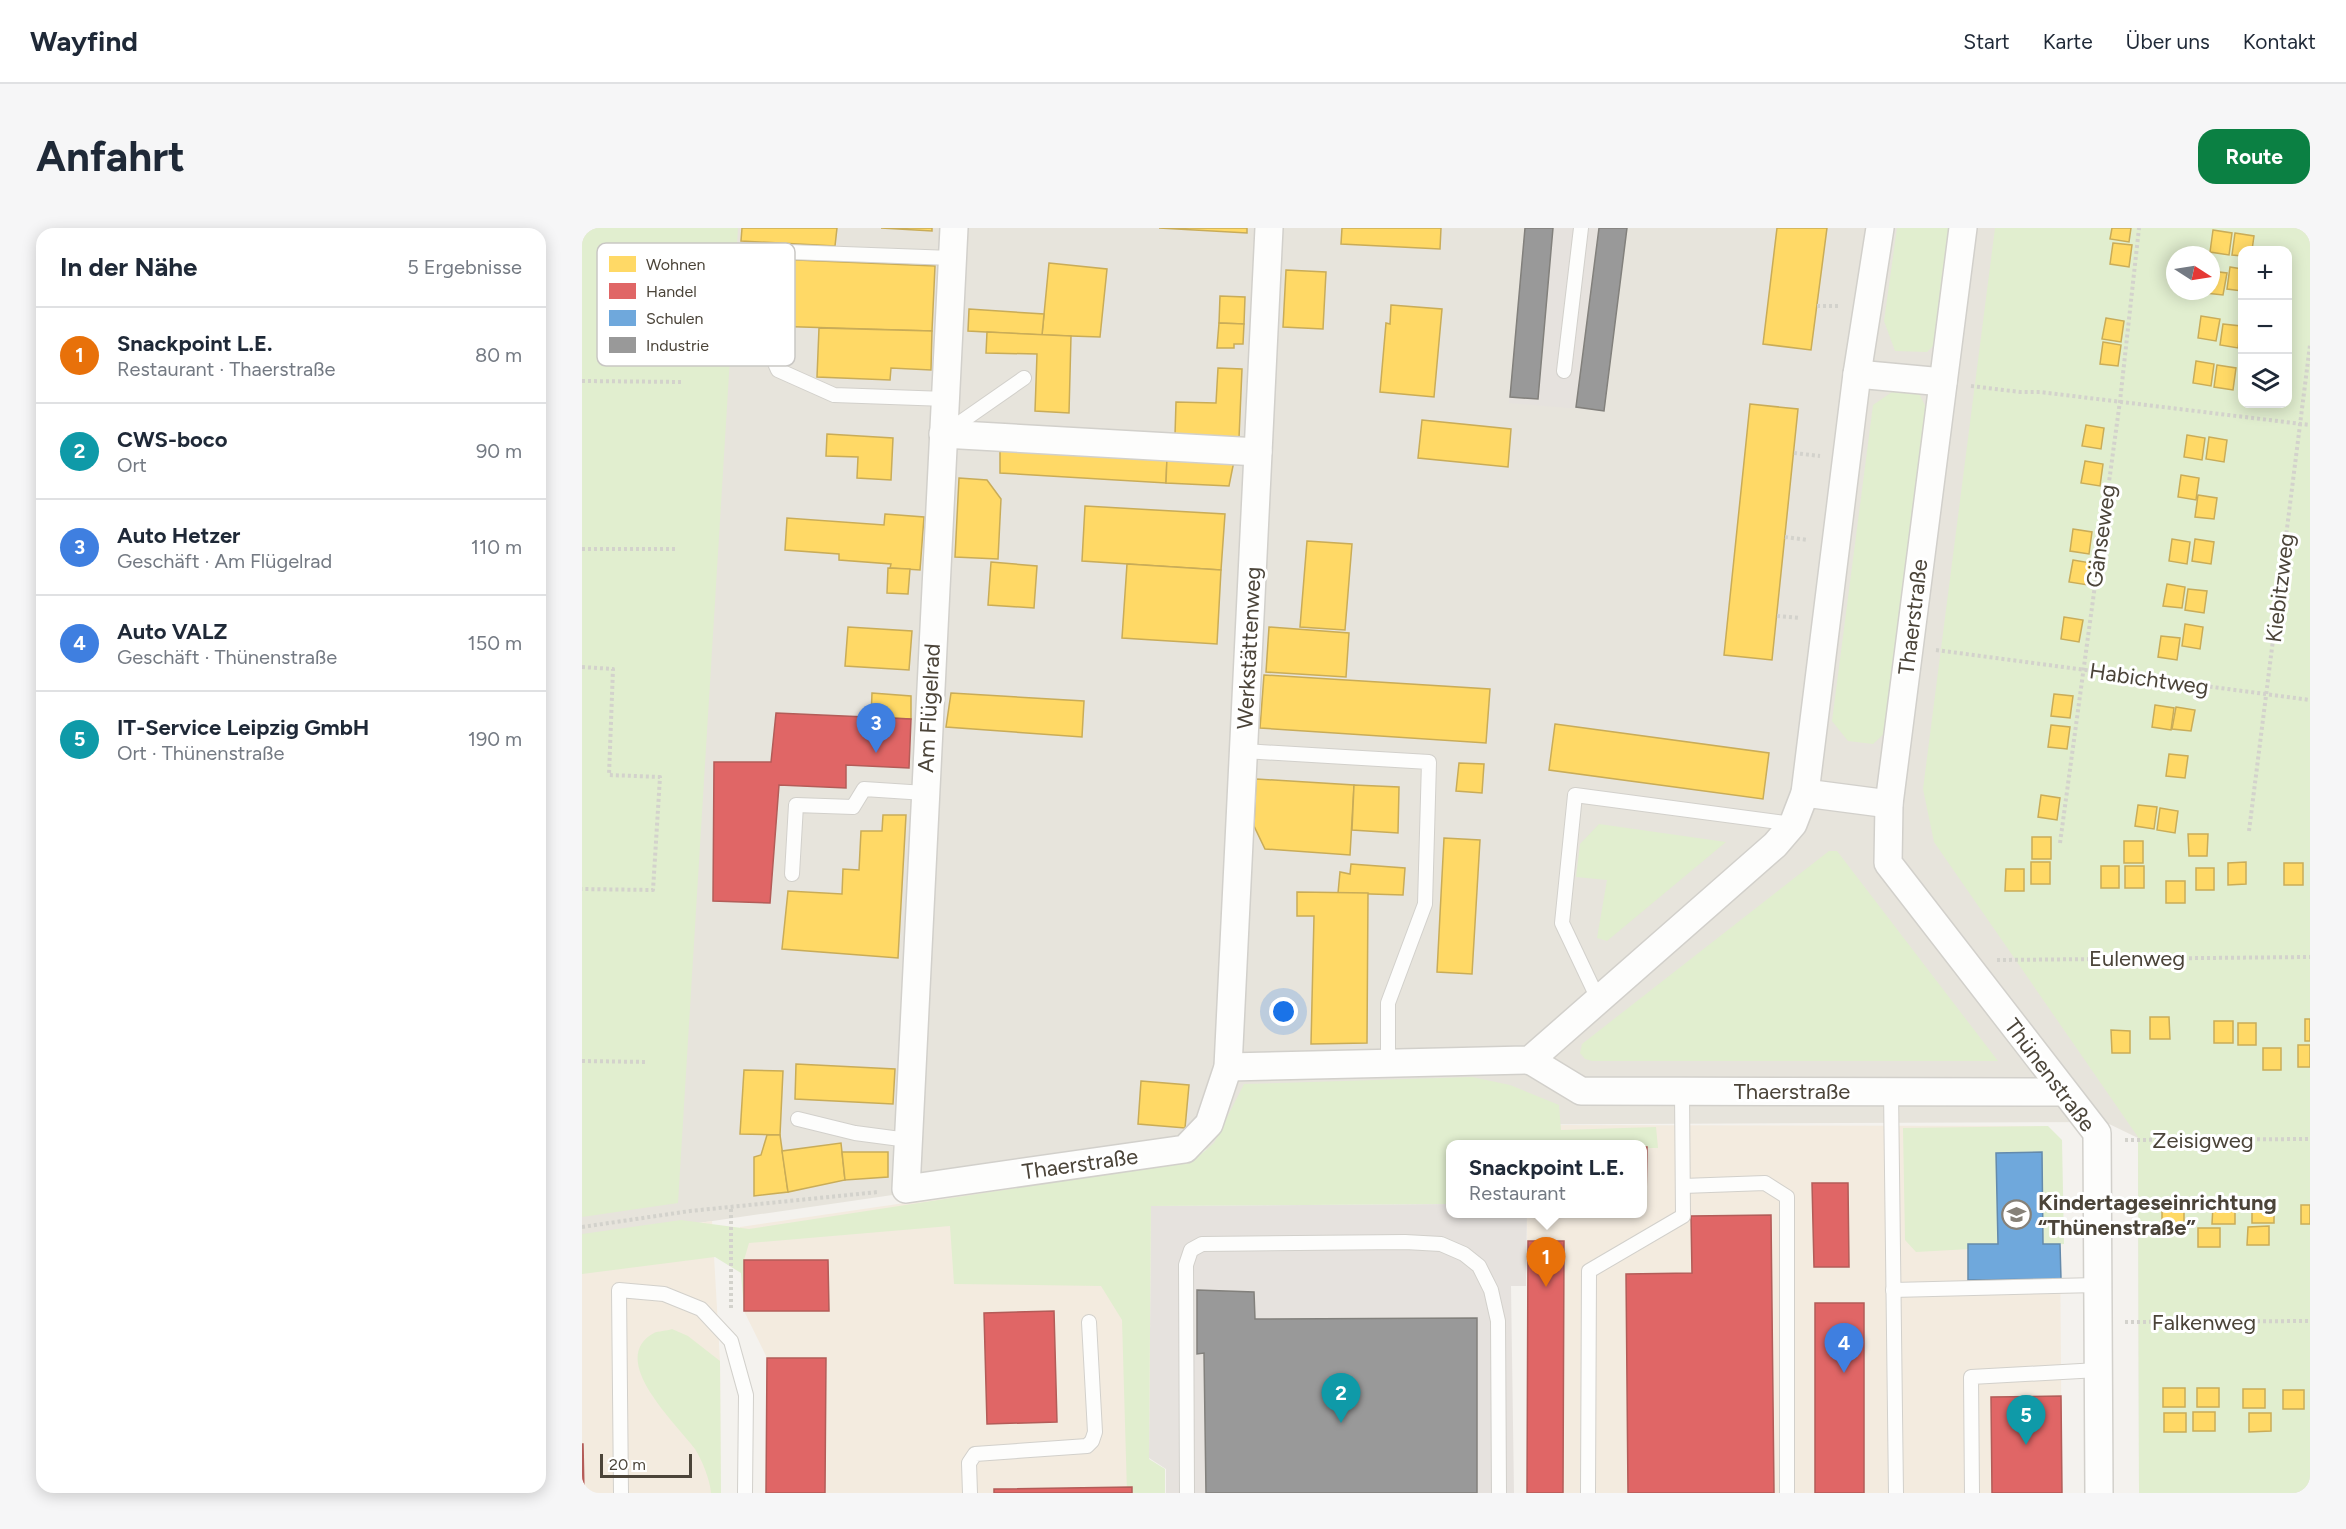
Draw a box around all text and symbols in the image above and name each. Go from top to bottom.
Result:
text: Wayfind [30,24,138,58]
text: Start [1963,29,2010,54]
text: Karte [2043,29,2093,54]
text: Über uns [2126,29,2210,54]
text: Kontakt [2243,29,2316,54]
button: Route [2198,129,2310,184]
text: Anfahrt [36,131,185,182]
legend [597,243,795,366]
north arrow [2166,246,2220,300]
map controls [2238,246,2292,408]
button: + [2238,246,2292,300]
text: In der Nähe [60,251,197,283]
text: 5 Ergebnisse [407,255,522,279]
text: Wohnen [646,255,706,274]
text: Handel [646,282,697,301]
button: − [2238,300,2292,354]
text: Schulen [646,309,704,328]
text: Snackpoint L.E. [117,330,272,357]
text: Industrie [646,336,709,355]
text: 1 [75,343,84,367]
text: 80 m [475,343,522,367]
button: layers [2238,354,2292,408]
text: Restaurant · Thaerstraße [117,357,335,381]
text: CWS-boco [117,426,228,453]
text: 2 [74,439,85,463]
text: 90 m [476,439,522,463]
text: Ort [117,453,147,477]
street label: Gänseweg [2080,483,2122,589]
text: Auto Hetzer [117,522,240,549]
street label: Kiebitzweg [2260,532,2300,644]
text: 3 [74,535,85,559]
text: 110 m [471,535,522,559]
text: Geschäft · Am Flügelrad [117,549,332,573]
street label: Thaerstraße [1892,557,1934,677]
street label: Werkstättenweg [1231,566,1267,730]
text: Auto VALZ [117,618,227,645]
text: 4 [73,631,86,655]
text: 150 m [467,631,522,655]
street label: Am Flügelrad [912,643,946,773]
text: Geschäft · Thünenstraße [117,645,337,669]
street label: Habichtweg [2088,657,2210,701]
pin: 3 [856,704,896,753]
text: IT-Service Leipzig GmbH [117,714,369,741]
text: 5 [74,727,85,751]
text: 190 m [468,727,522,751]
text: Ort · Thünenstraße [117,741,284,765]
street label: Eulenweg [2089,945,2185,972]
your location [1269,997,1298,1026]
street label: Thünenstraße [1999,1013,2101,1137]
street label: Thaerstraße [1734,1078,1850,1105]
street label: Zeisigweg [2152,1127,2254,1154]
popup [1446,1140,1647,1218]
street label: Thaerstraße [1020,1143,1140,1185]
text: Snackpoint L.E. [1469,1154,1624,1181]
text: Restaurant [1469,1181,1566,1205]
place label: Kindertageseinrichtung “Thünenstraße” [2038,1189,2277,1241]
school or university icon: Kindertageseinrichtung “Thünenstraße” [2001,1199,2033,1231]
pin: 1 [1526,1238,1566,1287]
street label: Falkenweg [2152,1309,2256,1336]
pin: 4 [1824,1324,1864,1373]
pin: 2 [1322,1374,1360,1423]
pin: 5 [2006,1396,2046,1445]
scale bar [600,1451,692,1478]
text: 20 m [609,1455,646,1474]

